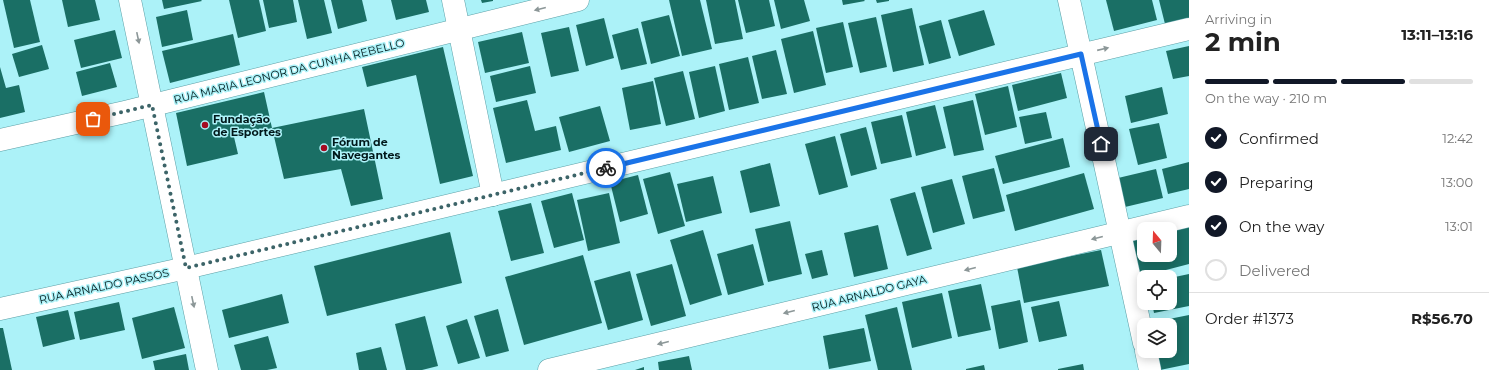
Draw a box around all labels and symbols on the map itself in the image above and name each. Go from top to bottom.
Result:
one-way arrow [534,6,546,12]
one-way arrow [135,32,141,44]
street label: RUA MARIA LEONOR DA CUNHA REBELLO [172,35,406,107]
one-way arrow [1097,46,1109,52]
pin [76,102,110,136]
place label: Fundação de Esportes [213,112,281,139]
marker: Fundação de Esportes [200,120,210,130]
pin [1084,127,1118,161]
place label: Fórum de Navegantes [332,135,401,162]
marker: Fórum de Navegantes [319,143,329,153]
courier [586,148,626,188]
north arrow [1137,222,1177,262]
one-way arrow [1090,235,1102,241]
street label: RUA ARNALDO PASSOS [38,265,170,307]
one-way arrow [964,266,976,272]
street label: RUA ARNALDO GAYA [810,272,928,314]
one-way arrow [190,296,196,309]
one-way arrow [783,309,795,315]
one-way arrow [657,340,669,346]

